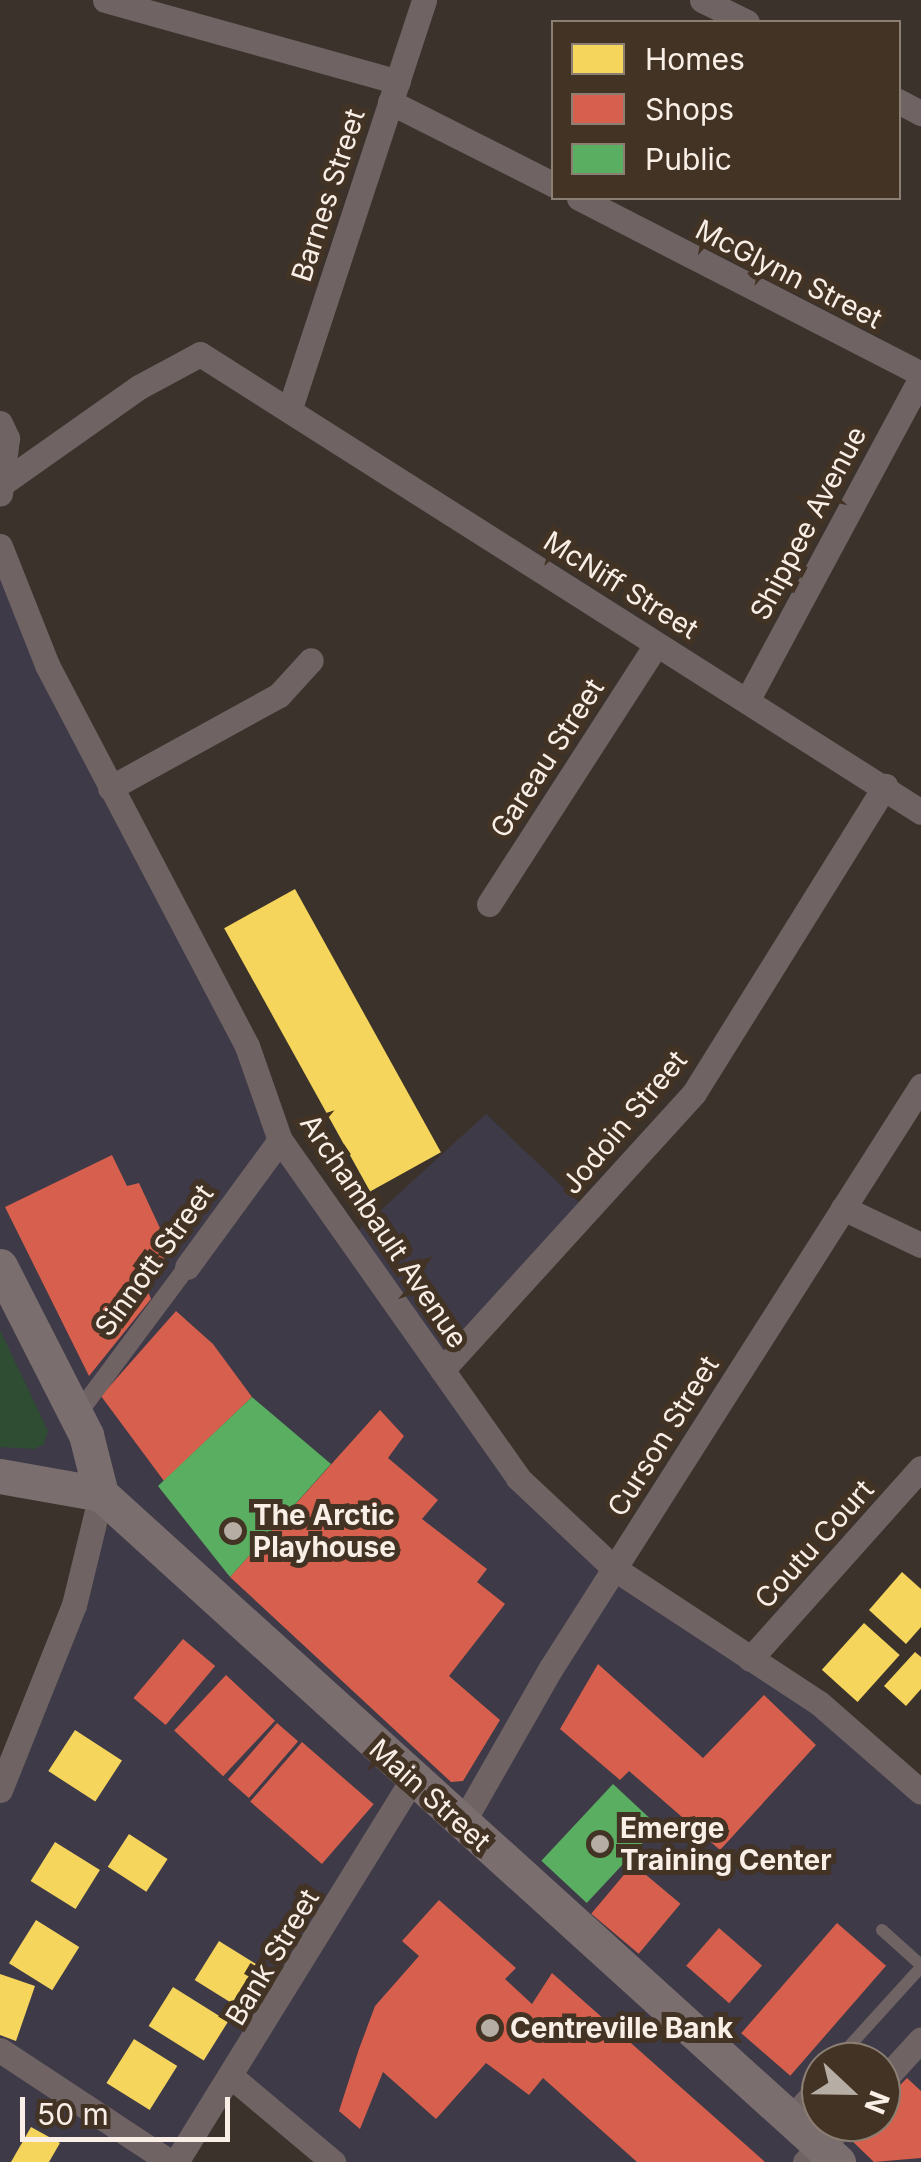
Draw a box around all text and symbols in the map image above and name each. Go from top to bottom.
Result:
legend [551,20,901,200]
text: Homes [645,41,745,77]
text: Shops [645,91,734,127]
street label: Barnes Street [284,104,372,286]
text: Public [645,141,732,177]
street label: McGlynn Street [690,213,888,335]
street label: Shippee Avenue [743,420,873,626]
street label: McNiff Street [538,524,704,646]
street label: Gareau Street [483,672,611,844]
street label: Jodoin Street [554,1043,694,1201]
street label: Archambault Avenue [293,1108,475,1354]
street label: Sinnott Street [88,1178,220,1342]
street label: Curson Street [600,1350,726,1522]
street label: Coutu Court [748,1473,880,1615]
place label: The Arctic Playhouse [253,1498,396,1564]
marker: The Arctic Playhouse [222,1520,244,1542]
street label: Main Street [363,1732,497,1858]
place label: Emerge Training Center [620,1811,832,1877]
marker: Emerge Training Center [589,1833,611,1855]
street label: Bank Street [218,1883,326,2031]
place label: Centreville Bank [510,2011,733,2045]
marker: Centreville Bank [479,2017,501,2039]
north arrow [801,2042,901,2142]
scale bar [25,2077,235,2139]
text: N [857,2086,897,2119]
text: 50 m [37,2096,109,2132]

